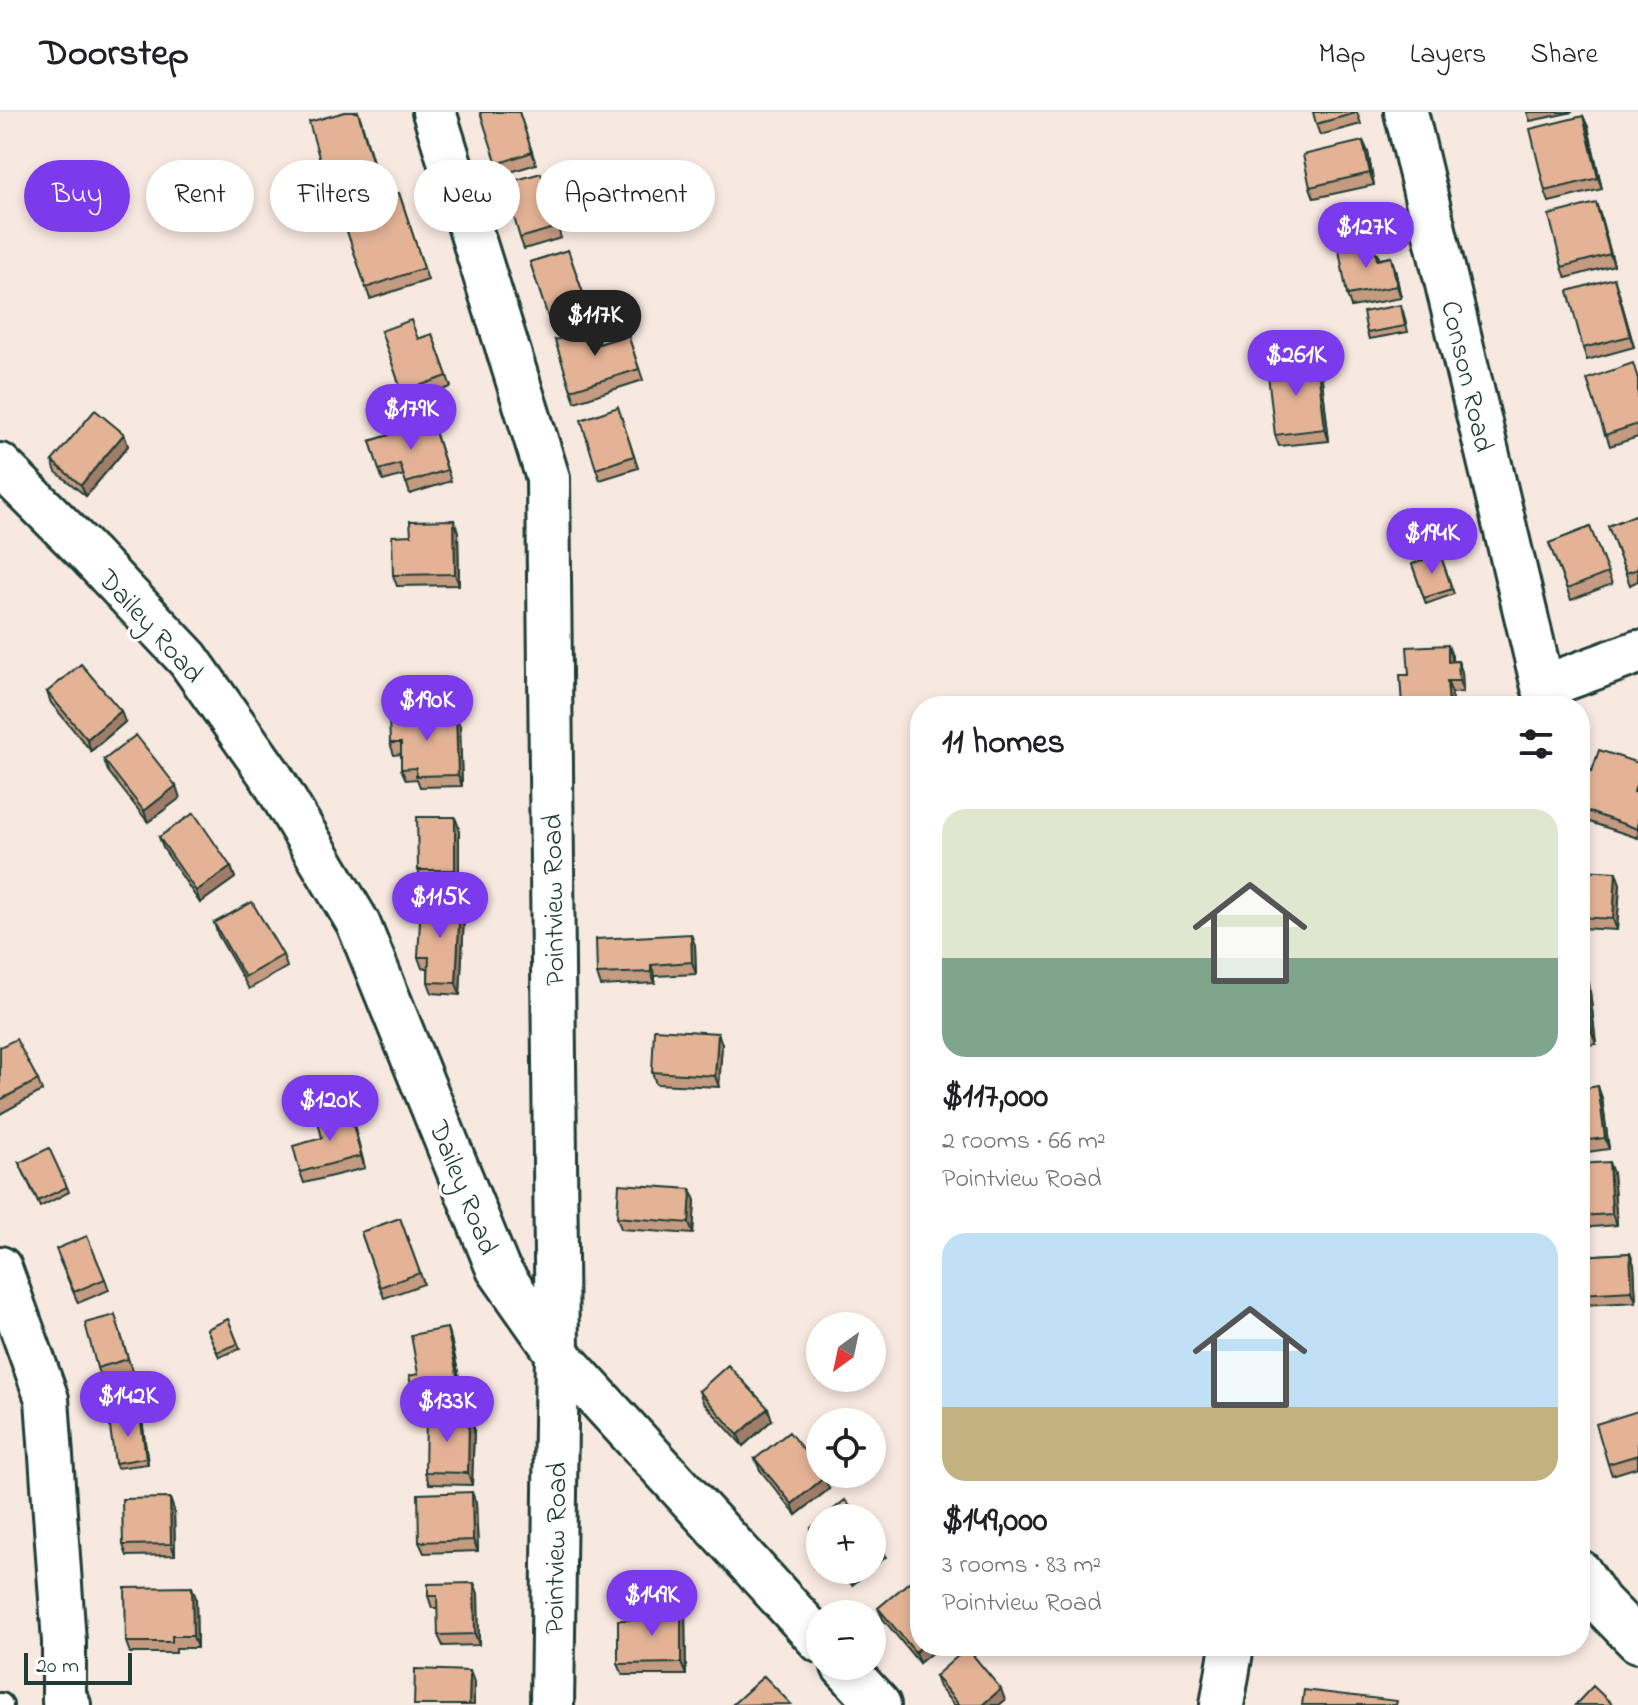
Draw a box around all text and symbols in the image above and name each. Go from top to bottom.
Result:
text: Doorstep [40,27,189,83]
text: Map [1318,35,1366,76]
text: Layers [1410,35,1486,76]
text: Share [1530,35,1598,76]
chip: Buy [24,160,130,232]
chip: Rent [146,160,254,232]
chip: Filters [270,160,398,232]
chip: New [414,160,520,232]
chip: Apartment [536,160,715,232]
pin: $127K [1310,202,1422,270]
text: $127K [1336,209,1396,247]
pin: $117K [539,290,651,358]
text: $117K [567,297,623,335]
street label: Conson Road [1428,297,1503,457]
pin: $261K [1240,330,1352,398]
text: $261K [1266,337,1326,375]
pin: $179K [355,384,467,452]
text: $179K [383,391,439,429]
pin: $194K [1376,508,1488,576]
text: $194K [1404,515,1460,553]
street label: Dailey Road [86,560,212,694]
pin: $190K [371,675,483,743]
text: $190K [399,682,455,720]
text: 11 homes [942,719,1065,769]
icon: filters [1514,722,1558,766]
street label: Pointview Road [533,813,577,986]
icon: home [1178,861,1322,1005]
pin: $115K [384,872,496,940]
text: $115K [410,879,470,917]
text: $117,000 [942,1073,1048,1123]
pin: $120K [274,1075,386,1143]
text: $120K [300,1082,360,1120]
street label: Dailey Road [416,1114,507,1262]
text: 2 rooms · 66 m² [942,1123,1106,1161]
text: Pointview Road [942,1161,1102,1199]
icon: home [1178,1285,1322,1429]
north arrow [806,1312,886,1392]
map controls [806,1312,886,1680]
pin: $142K [72,1371,184,1439]
pin: $133K [391,1376,503,1444]
text: $142K [98,1378,158,1416]
text: $133K [418,1383,476,1421]
button: locate [806,1408,886,1488]
street label: Pointview Road [536,1461,580,1634]
text: $149,000 [942,1497,1048,1547]
button: + [806,1504,886,1584]
text: 3 rooms · 83 m² [942,1547,1101,1585]
pin: $149K [596,1570,708,1638]
text: $149K [624,1577,680,1615]
text: Pointview Road [942,1585,1102,1623]
button: − [806,1600,886,1680]
scale bar [24,1649,132,1685]
text: 20 m [36,1651,79,1683]

